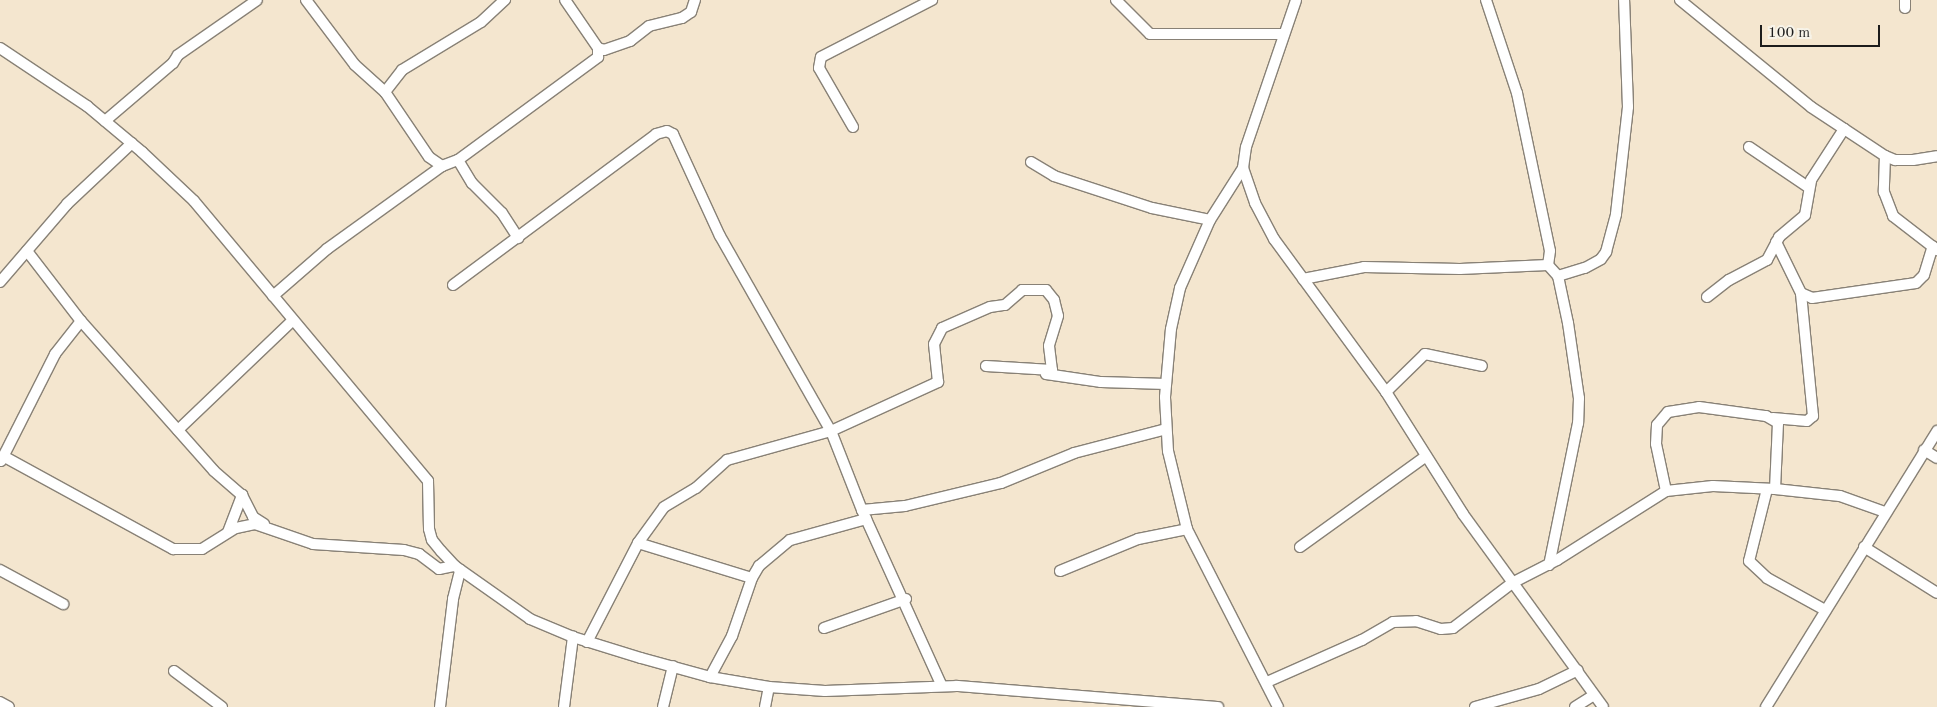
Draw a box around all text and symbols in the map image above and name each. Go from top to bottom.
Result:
scale bar [1762,15,1882,47]
text: 100 m [1768,26,1810,41]

